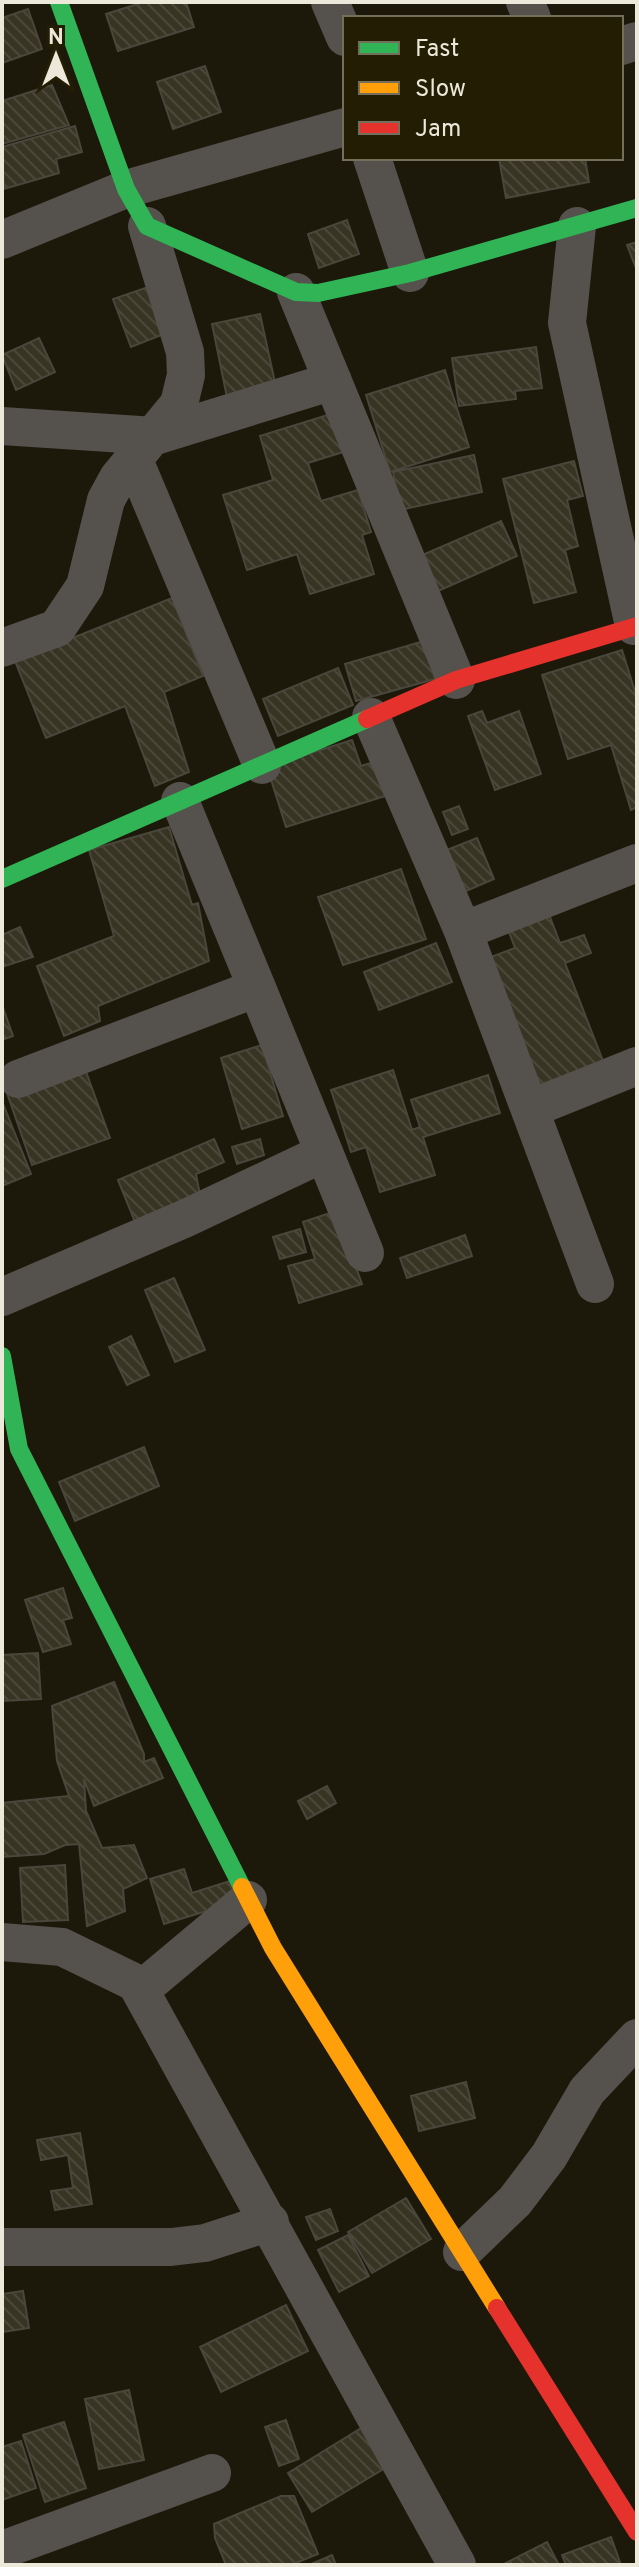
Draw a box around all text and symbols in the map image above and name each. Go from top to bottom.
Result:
north arrow [16,16,96,96]
legend [343,16,623,160]
text: N [48,25,64,52]
text: Fast [415,35,459,65]
text: Slow [415,75,466,105]
text: Jam [415,115,461,145]

